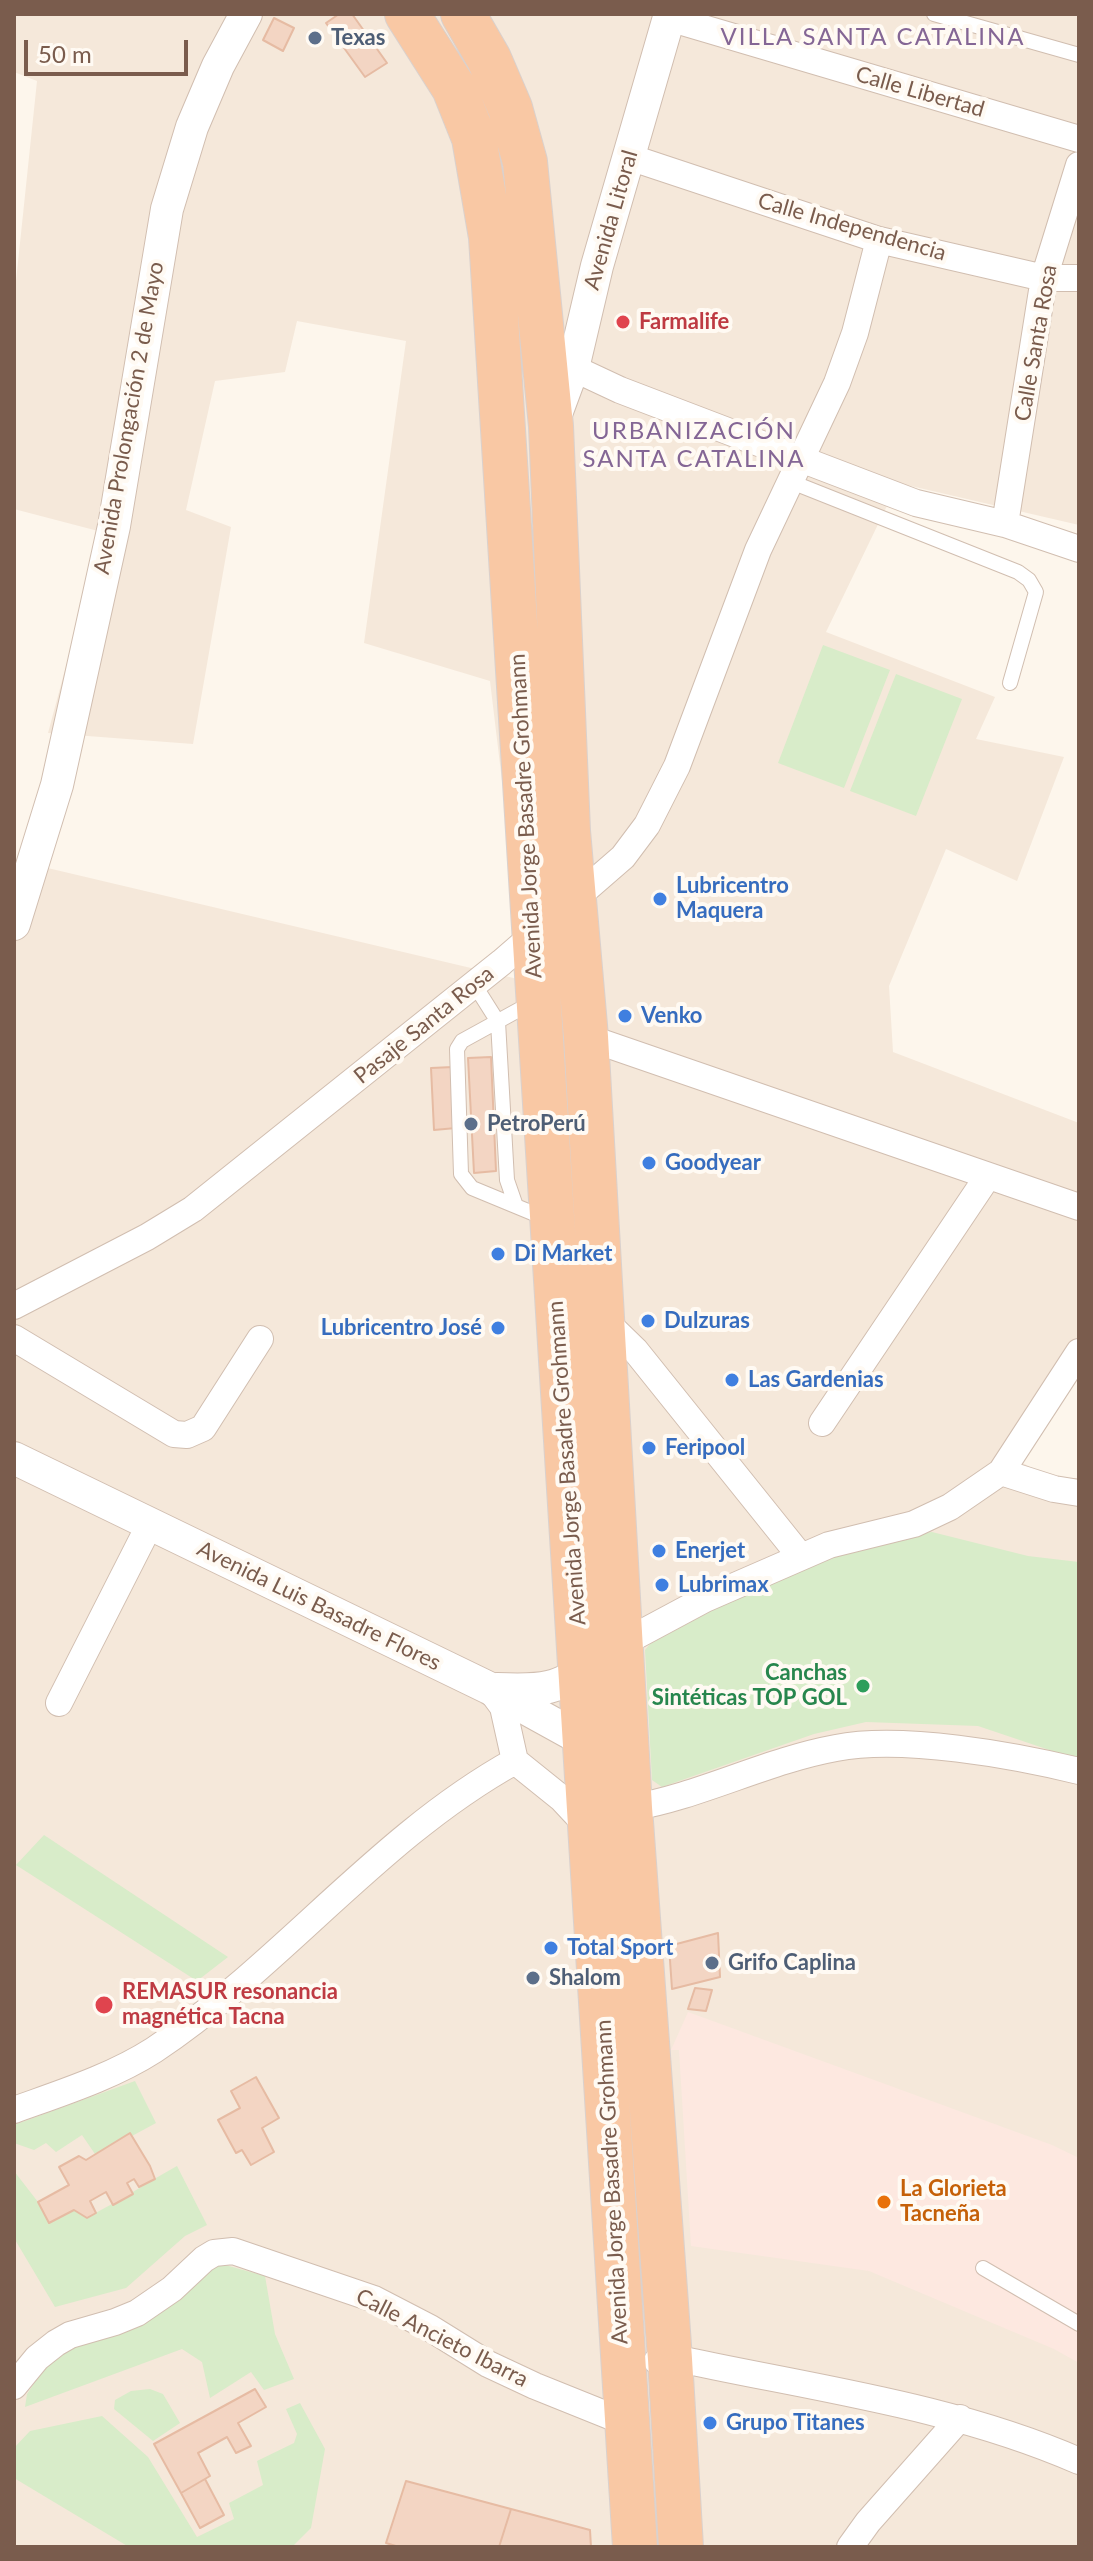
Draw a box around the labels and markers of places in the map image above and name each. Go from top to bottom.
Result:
place label: Texas [331,25,385,51]
marker: Texas [306,29,324,47]
place label: Farmalife [639,309,729,335]
marker: Farmalife [614,313,632,331]
place label: Lubricentro Maquera [676,873,789,924]
marker: Lubricentro Maquera [651,890,669,908]
place label: Venko [641,1003,703,1029]
marker: Venko [616,1007,634,1025]
place label: PetroPerú [487,1111,586,1137]
marker: PetroPerú [462,1115,480,1133]
place label: Goodyear [665,1150,761,1176]
marker: Goodyear [640,1154,658,1172]
place label: Di Market [514,1241,612,1267]
marker: Di Market [489,1245,507,1263]
place label: Dulzuras [664,1308,750,1334]
marker: Dulzuras [639,1312,657,1330]
place label: Lubricentro José [321,1315,482,1341]
marker: Lubricentro José [489,1319,507,1337]
place label: Las Gardenias [748,1367,884,1393]
marker: Las Gardenias [723,1371,741,1389]
place label: Feripool [665,1435,745,1461]
marker: Feripool [640,1439,658,1457]
place label: Enerjet [675,1538,745,1564]
marker: Enerjet [650,1542,668,1560]
place label: Lubrimax [678,1572,769,1598]
marker: Lubrimax [653,1576,671,1594]
place label: Canchas Sintéticas TOP GOL [652,1660,847,1712]
marker: Canchas Sintéticas TOP GOL [854,1677,872,1695]
place label: Total Sport [567,1935,674,1961]
marker: Total Sport [542,1939,560,1957]
place label: Grifo Caplina [728,1950,856,1976]
marker: Grifo Caplina [703,1954,721,1972]
place label: Shalom [549,1965,621,1991]
marker: Shalom [524,1969,542,1987]
place label: REMASUR resonancia magnética Tacna [122,1979,338,2030]
marker: REMASUR resonancia magnética Tacna [93,1994,115,2016]
place label: La Glorieta Tacneña [900,2176,1007,2228]
marker: La Glorieta Tacneña [875,2193,893,2211]
place label: Grupo Titanes [726,2410,865,2436]
marker: Grupo Titanes [701,2414,719,2432]

